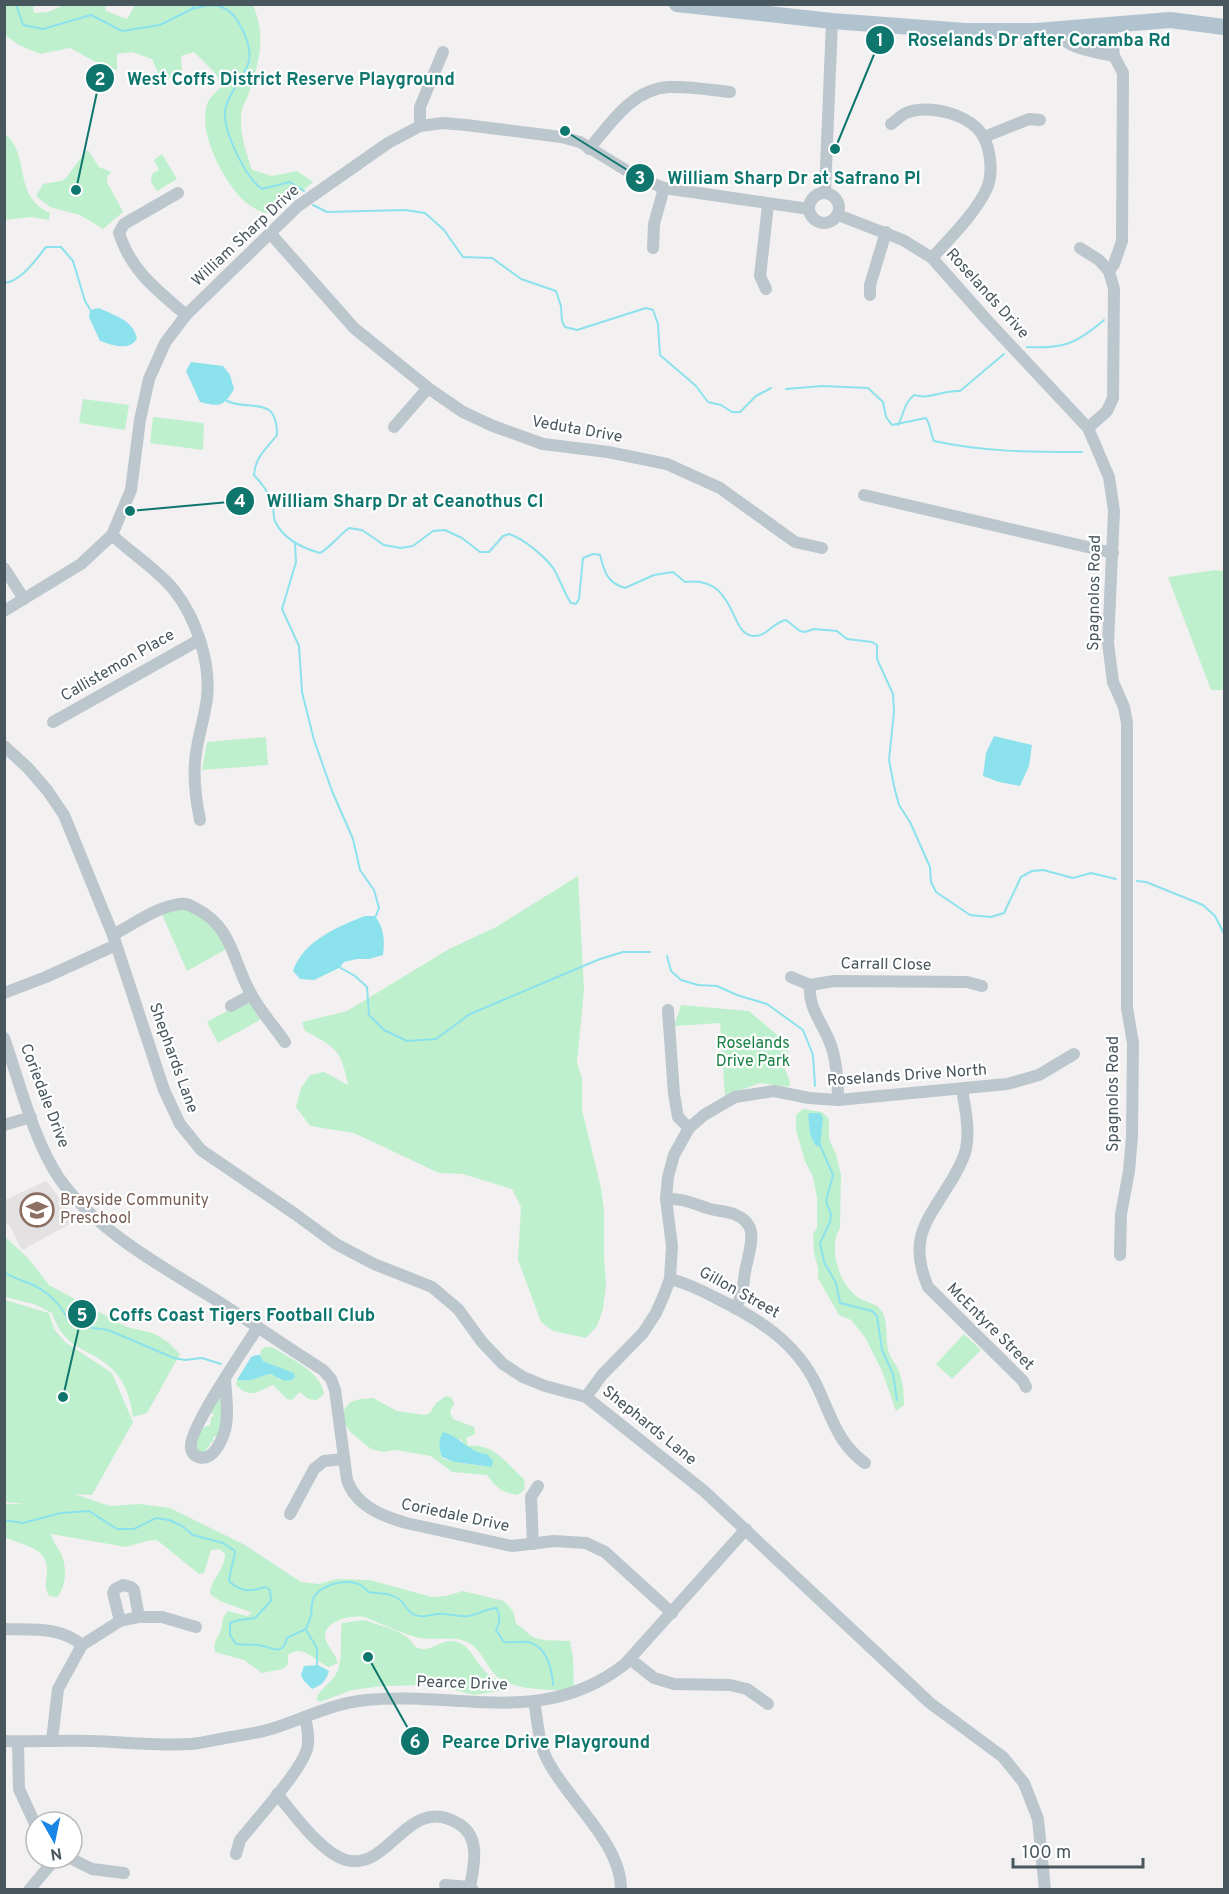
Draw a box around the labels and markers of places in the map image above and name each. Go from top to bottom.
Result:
callout: Roselands Dr after Coramba Rd [865,22,1182,58]
callout: West Coffs District Reserve Playground [85,60,467,96]
callout: William Sharp Dr at Safrano Pl [625,160,932,196]
callout: William Sharp Dr at Ceanothus Cl [225,483,556,519]
place label: Brayside Community Preschool [60,1191,209,1229]
school or university icon: Brayside Community Preschool [19,1192,55,1228]
callout: Coffs Coast Tigers Football Club [67,1296,387,1332]
callout: Pearce Drive Playground [400,1723,663,1759]

